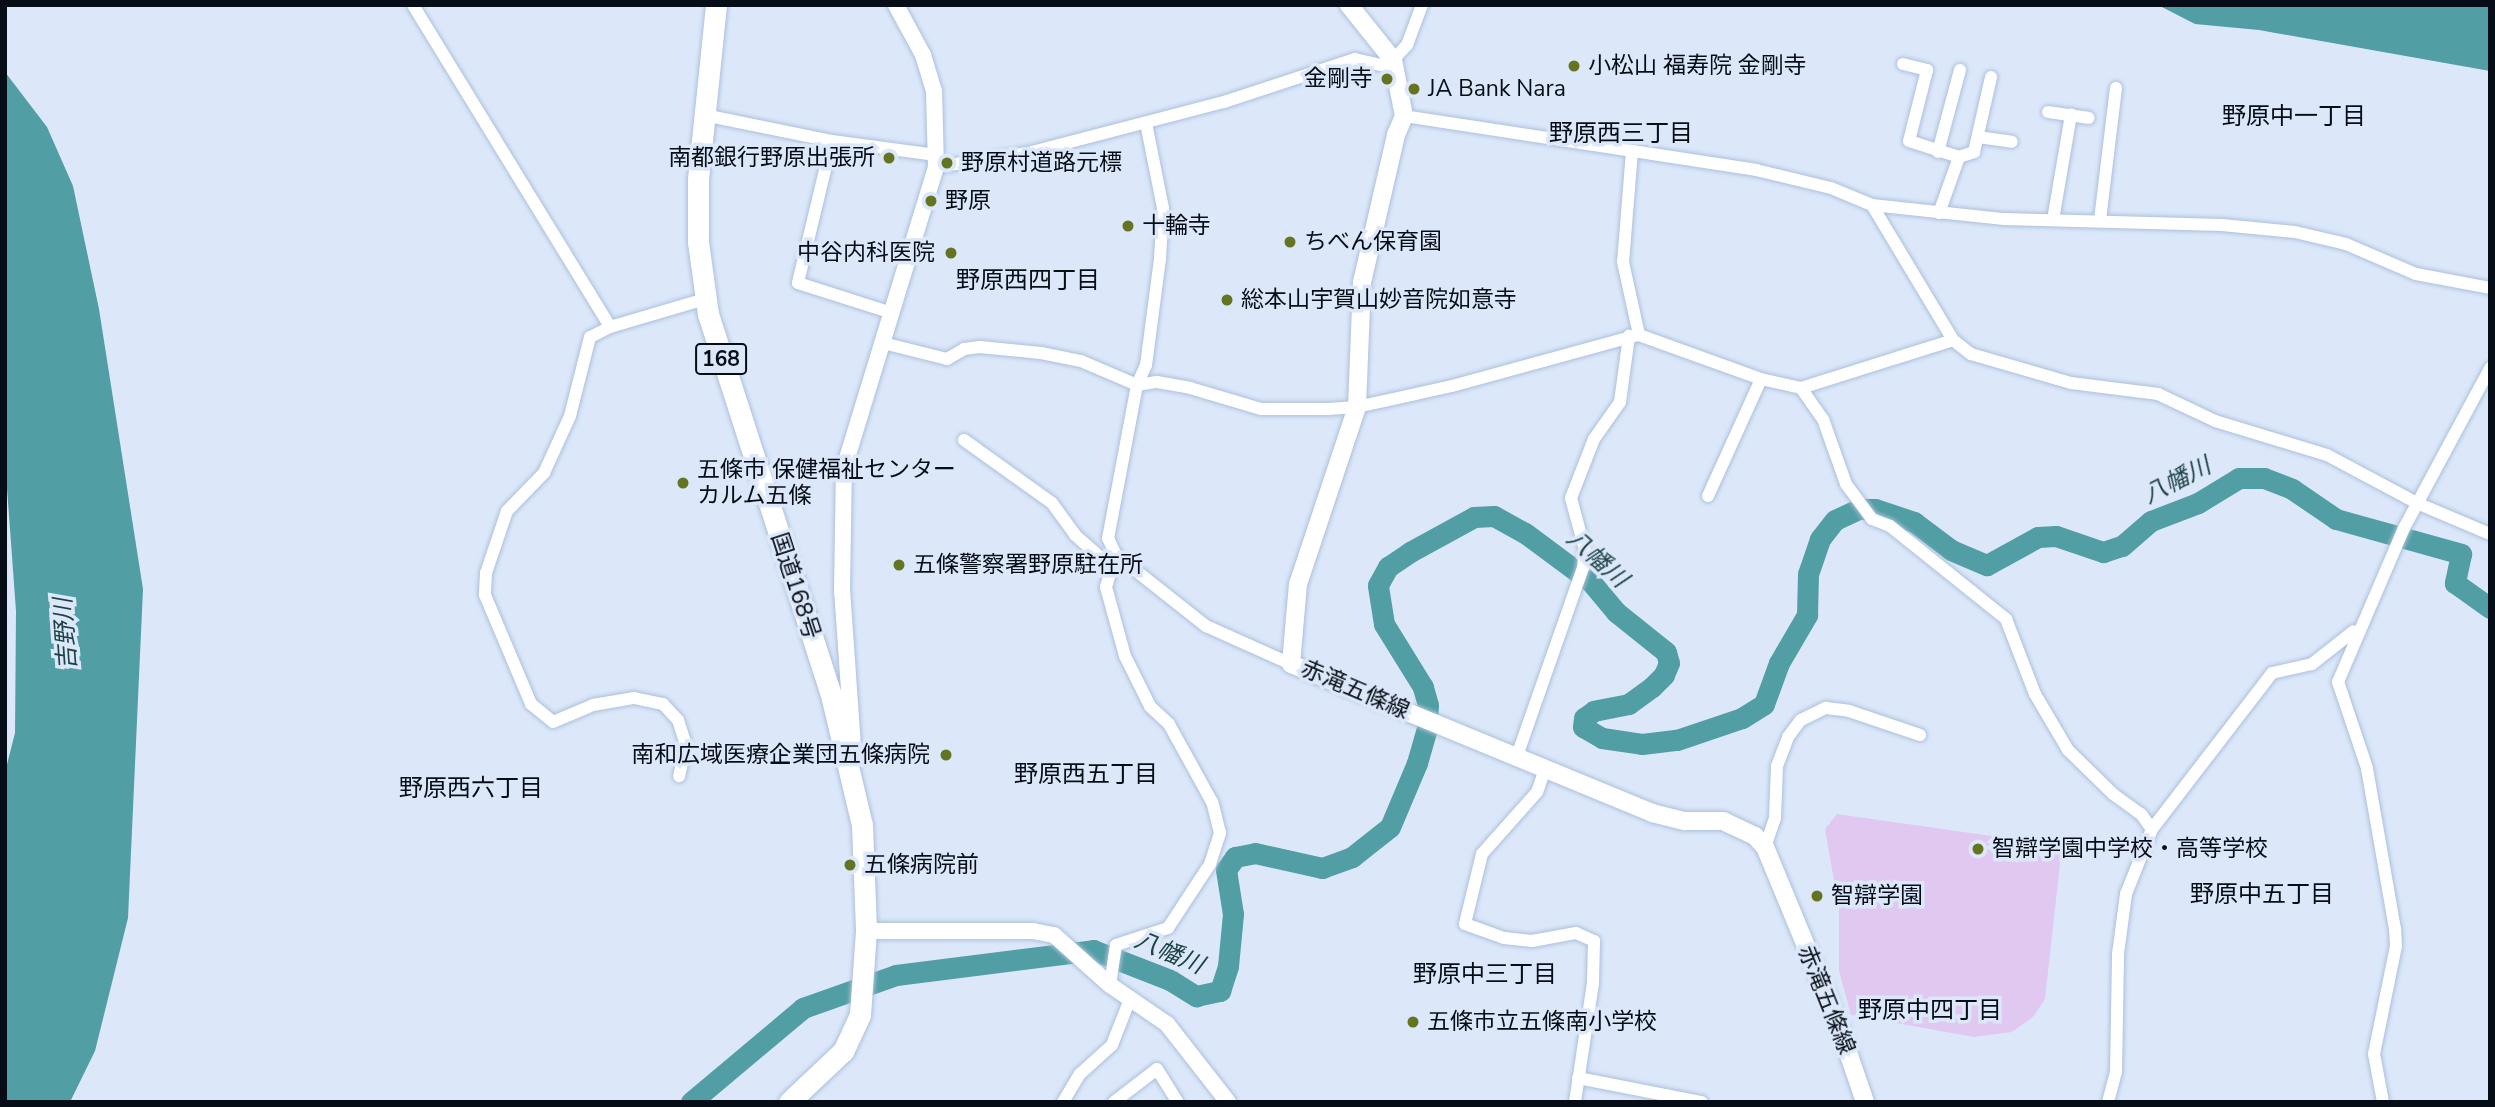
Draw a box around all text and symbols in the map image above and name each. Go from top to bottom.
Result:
place label: 小松山 福寿院 金剛寺 [1588,52,1807,80]
marker: 小松山 福寿院 金剛寺 [1566,58,1582,74]
place label: 金剛寺 [1304,65,1373,93]
marker: 金剛寺 [1379,71,1395,87]
place label: JA Bank Nara [1428,75,1566,103]
marker: JA Bank Nara [1406,81,1422,97]
district label: 野原中一丁目 [2222,103,2366,131]
district label: 野原西三丁目 [1549,120,1693,148]
place label: 南都銀行野原出張所 [668,144,875,172]
place label: 野原村道路元標 [961,149,1122,177]
marker: 南都銀行野原出張所 [881,150,897,166]
marker: 野原村道路元標 [939,155,955,171]
place label: 野原 [945,187,991,215]
marker: 野原 [923,193,939,209]
place label: 十輪寺 [1142,212,1211,240]
marker: 十輪寺 [1120,218,1136,234]
place label: ちべん保育園 [1304,228,1442,256]
marker: ちべん保育園 [1282,234,1298,250]
place label: 中谷内科医院 [797,239,935,267]
marker: 中谷内科医院 [941,243,961,263]
district label: 野原西四丁目 [956,267,1100,295]
place label: 総本山宇賀山妙音院如意寺 [1241,286,1517,314]
marker: 総本山宇賀山妙音院如意寺 [1219,292,1235,308]
road number: 168 [695,342,747,376]
water label: 八幡川 [2138,452,2216,510]
place label: 五條市 保健福祉センター カルム五條 [697,456,956,510]
marker: 五條市 保健福祉センター カルム五條 [675,475,691,491]
water label: 八幡川 [1561,524,1633,594]
street label: 国道168号 [765,529,825,643]
place label: 五條警察署野原駐在所 [913,551,1143,579]
marker: 五條警察署野原駐在所 [891,557,907,573]
water label: 吉野川 [49,597,83,671]
street label: 赤滝五條線 [1297,655,1413,725]
place label: 南和広域医療企業団五條病院 [631,741,930,769]
marker: 南和広域医療企業団五條病院 [936,745,956,765]
district label: 野原西五丁目 [1014,761,1158,789]
district label: 野原西六丁目 [399,775,543,803]
place label: 智辯学園中学校・高等学校 [1992,835,2268,863]
marker: 智辯学園中学校・高等学校 [1970,841,1986,857]
place label: 五條病院前 [864,851,979,879]
marker: 五條病院前 [842,857,858,873]
district label: 野原中五丁目 [2190,881,2334,909]
place label: 智辯学園 [1831,882,1923,910]
marker: 智辯学園 [1809,888,1825,904]
water label: 八幡川 [1130,926,1208,980]
street label: 赤滝五條線 [1792,942,1860,1058]
district label: 野原中三丁目 [1413,961,1557,989]
district label: 野原中四丁目 [1858,997,2002,1025]
place label: 五條市立五條南小学校 [1427,1008,1657,1036]
marker: 五條市立五條南小学校 [1405,1014,1421,1030]

